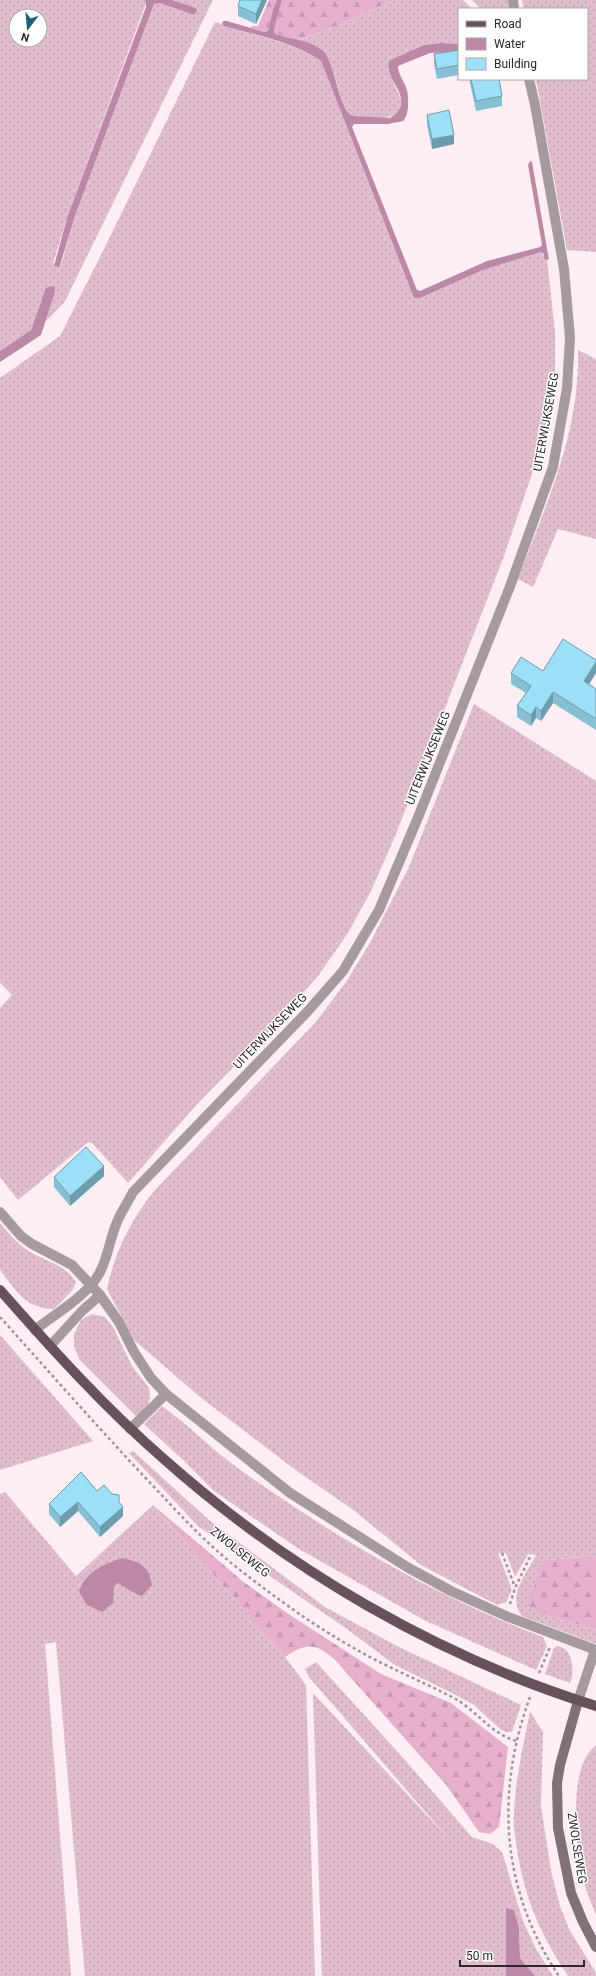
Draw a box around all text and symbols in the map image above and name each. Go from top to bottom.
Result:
north arrow [8,8,48,48]
legend [458,8,588,80]
text: Road [494,17,522,31]
text: N [20,30,31,44]
text: Water [494,37,525,51]
text: Building [494,57,537,71]
street label: UITERWIJKSEWEG [530,372,562,472]
street label: UITERWIJKSEWEG [403,709,453,807]
street label: UITERWIJKSEWEG [230,990,310,1072]
street label: ZWOLSEWEG [208,1524,272,1580]
street label: ZWOLSEWEG [564,1811,590,1885]
scale bar [460,1942,584,1968]
text: 50 m [466,1949,493,1963]

